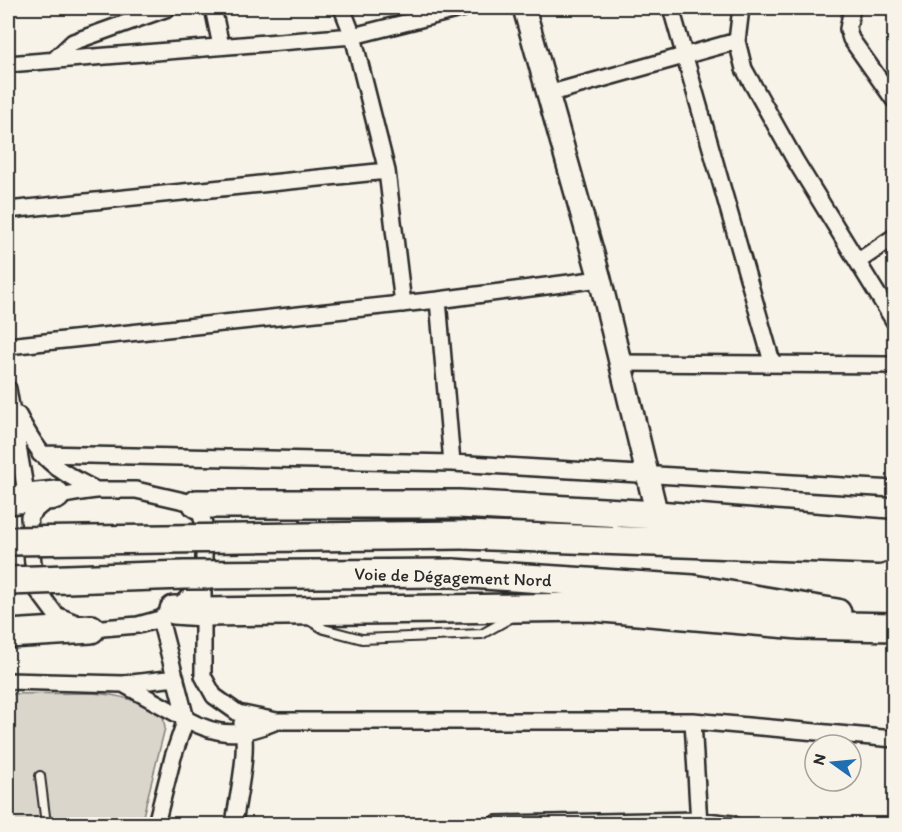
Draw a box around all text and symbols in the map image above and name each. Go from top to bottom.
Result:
street label: Voie de Dégagement Nord [354,563,552,591]
north arrow [803,733,863,793]
text: N [808,752,830,767]

